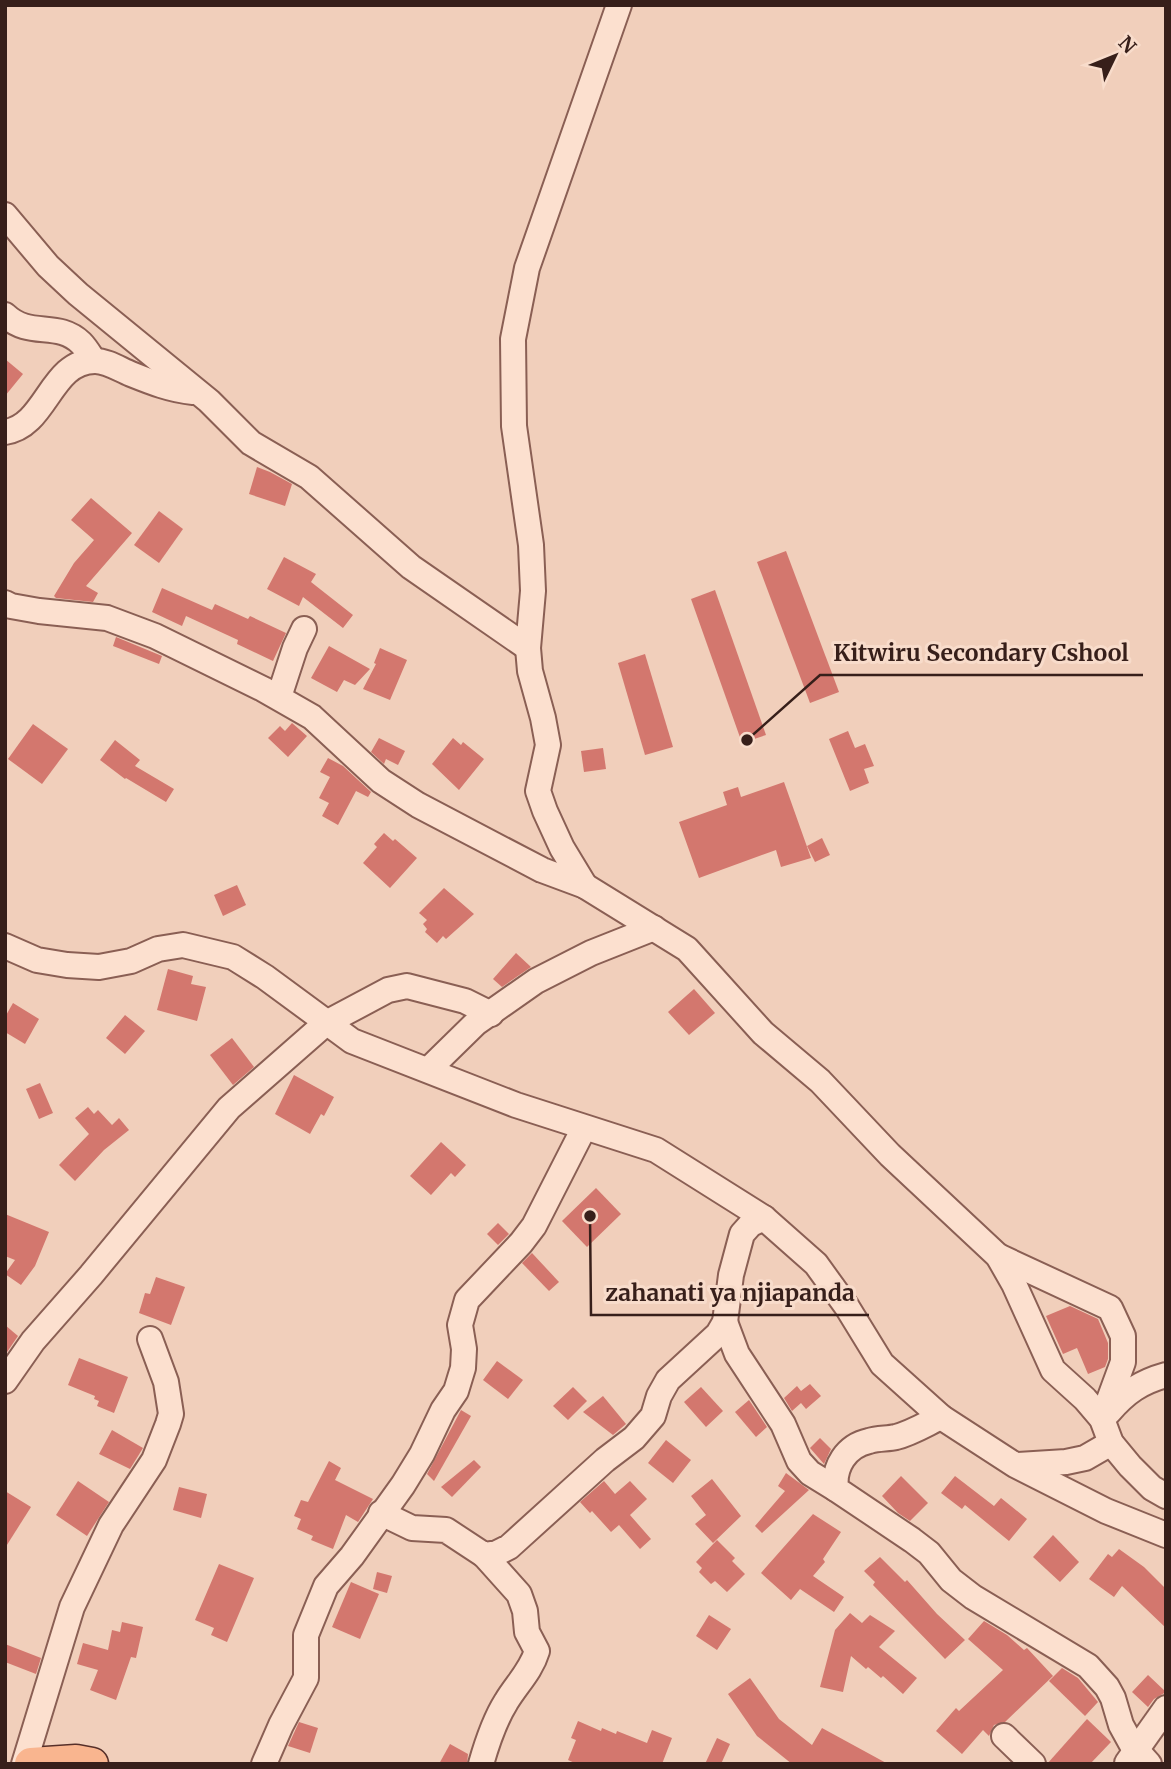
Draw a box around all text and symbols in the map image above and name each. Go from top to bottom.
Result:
north arrow [1080,21,1150,91]
text: N [1114,31,1141,58]
callout: Kitwiru Secondary Cshool [820,631,1143,675]
text: Kitwiru Secondary Cshool [833,638,1129,667]
callout: zahanati ya njiapanda [591,1271,869,1315]
text: zahanati ya njiapanda [605,1278,855,1307]

